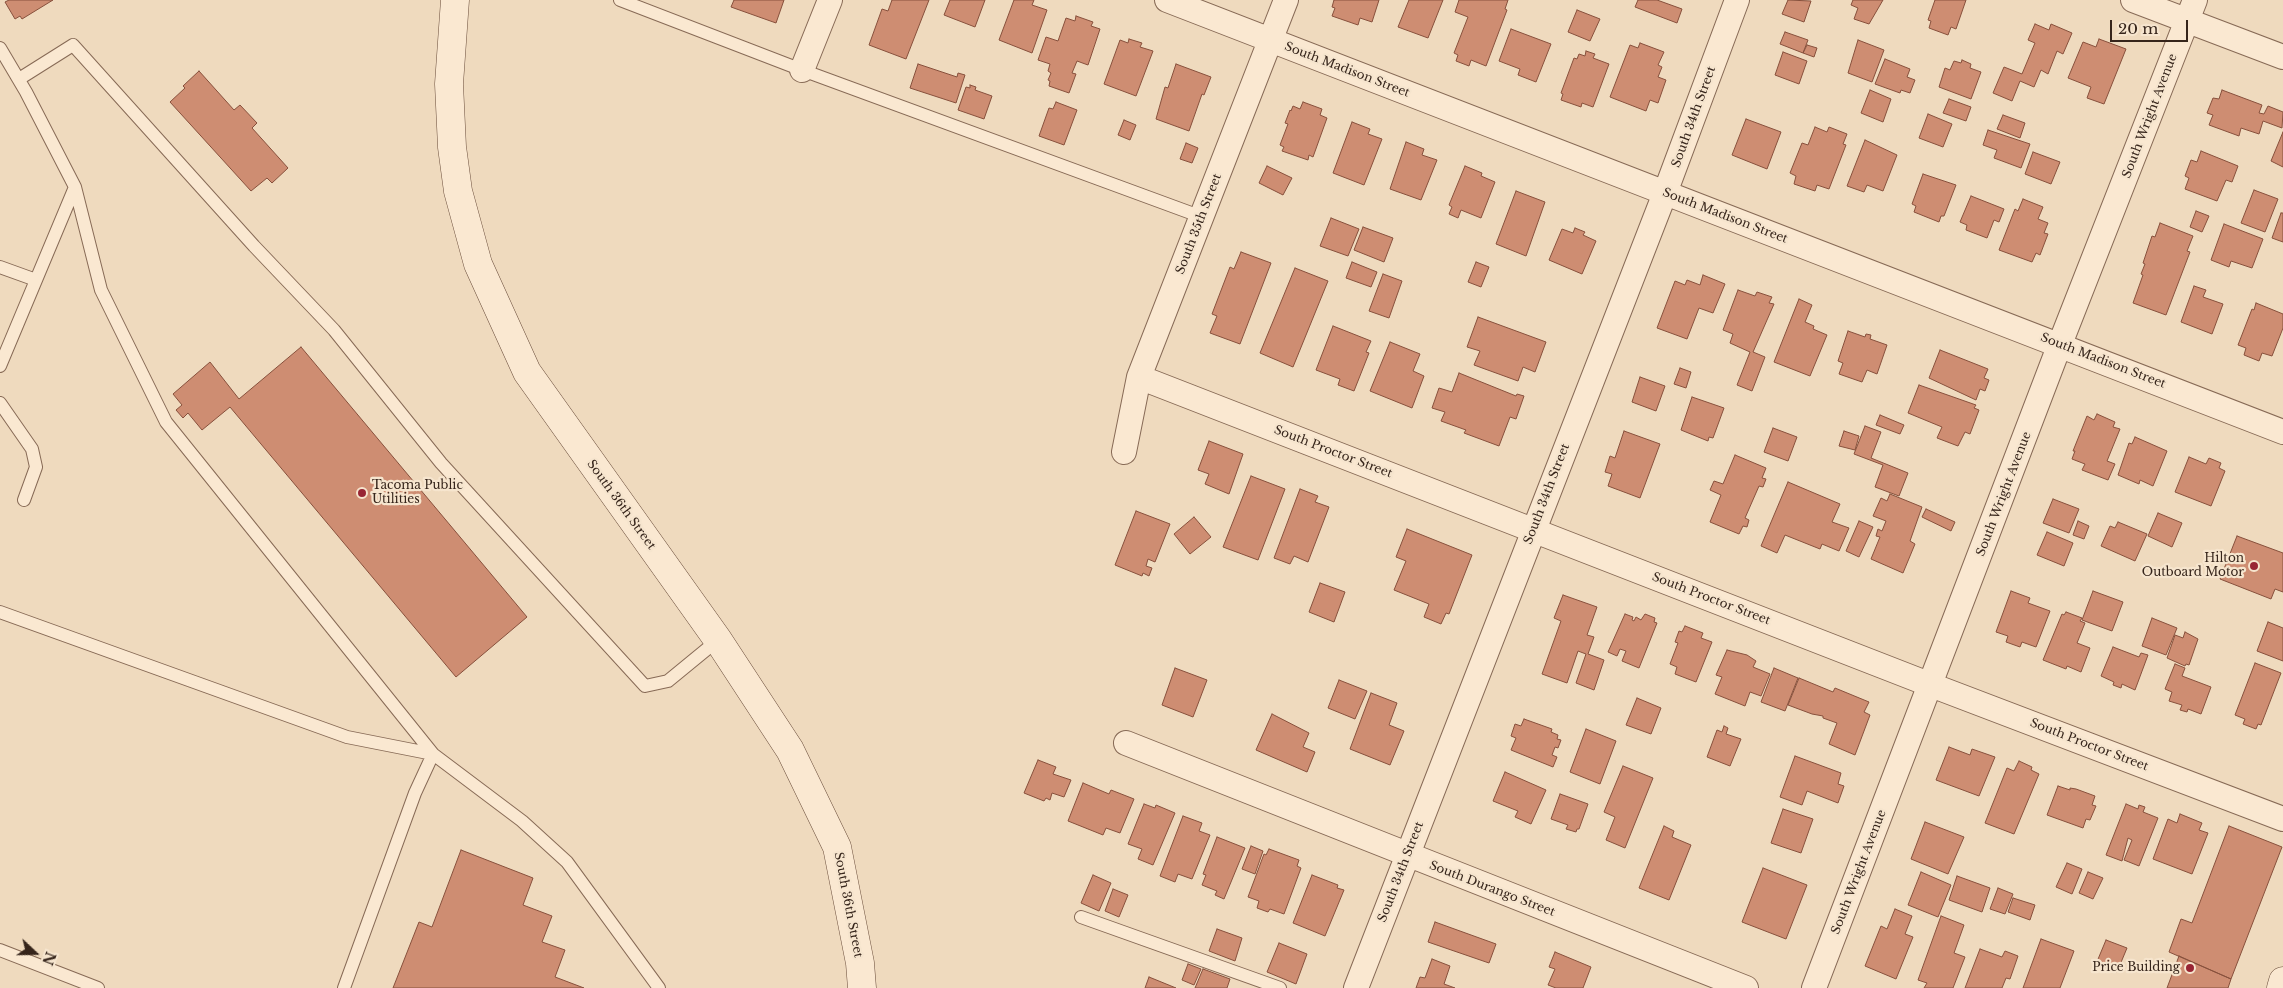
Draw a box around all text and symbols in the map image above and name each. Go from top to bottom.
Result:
scale bar [2113,10,2190,42]
text: 20 m [2118,19,2158,38]
street label: South Madison Street [1282,39,1412,101]
street label: South Wright Avenue [2120,52,2180,180]
street label: South 34th Street [1669,64,1719,170]
street label: South 35th Street [1173,172,1225,276]
street label: South Madison Street [1660,185,1790,247]
street label: South Madison Street [2038,330,2168,392]
street label: South Proctor Street [1272,423,1394,481]
street label: South Wright Avenue [1974,430,2034,558]
street label: South 34th Street [1521,442,1573,546]
street label: South 36th Street [584,457,658,553]
place label: Tacoma Public Utilities [372,479,463,507]
marker: Tacoma Public Utilities [356,487,368,499]
place label: Hilton Outboard Motor [2142,552,2244,580]
marker: Hilton Outboard Motor [2248,560,2260,572]
street label: South Proctor Street [1650,570,1772,628]
street label: South Proctor Street [2028,716,2150,774]
street label: South Wright Avenue [1829,808,1889,936]
street label: South 34th Street [1375,820,1427,924]
street label: South 36th Street [831,851,865,959]
street label: South Durango Street [1427,858,1557,920]
north arrow [10,928,60,978]
text: N [38,949,60,968]
place label: Price Building [2092,961,2180,975]
marker: Price Building [2184,962,2196,974]

